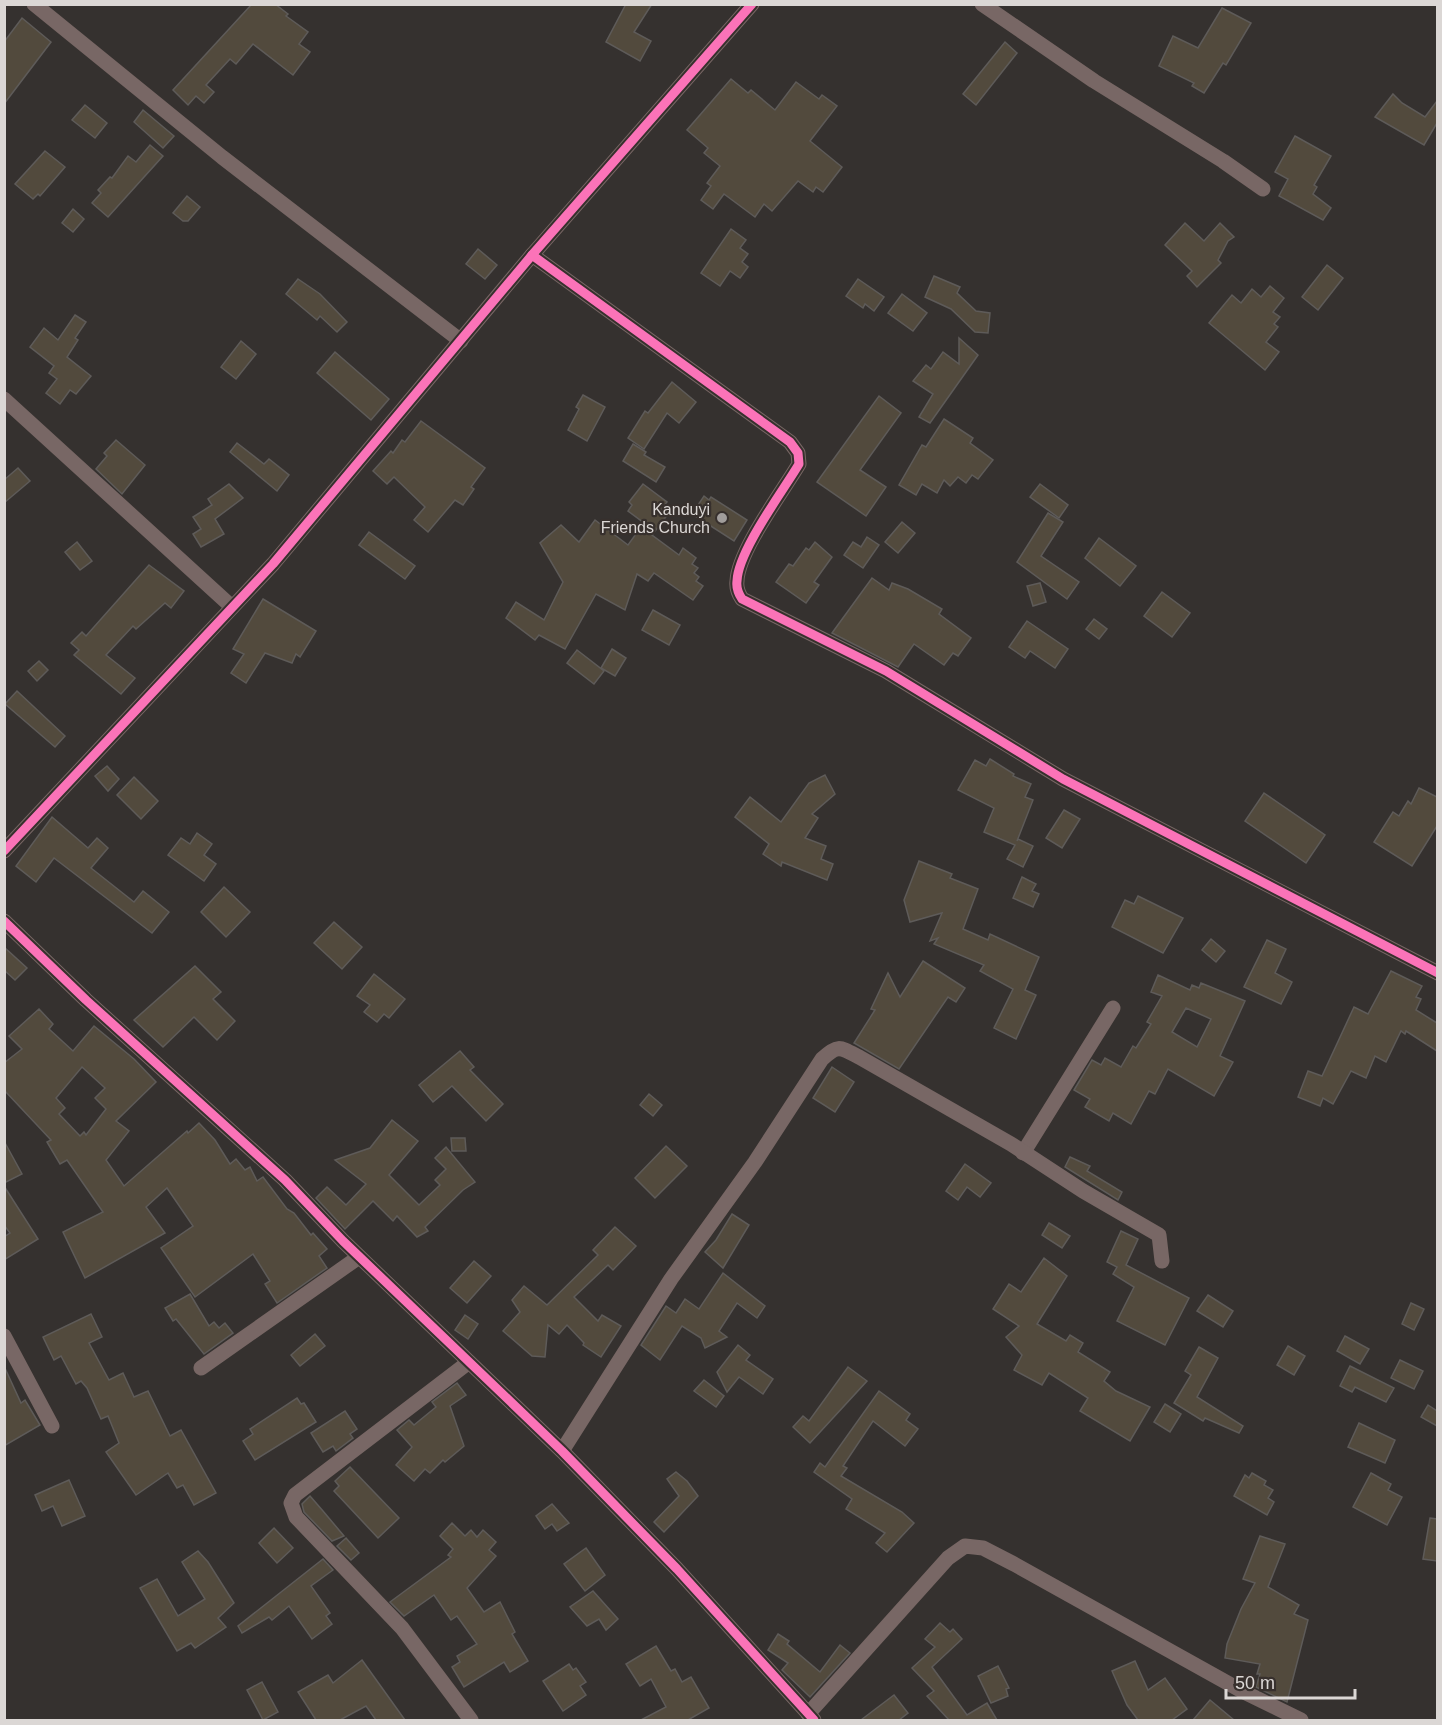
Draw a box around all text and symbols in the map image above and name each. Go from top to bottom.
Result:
place label: Kanduyi Friends Church [601,501,710,536]
marker: Kanduyi Friends Church [715,511,729,525]
scale bar [1226,1662,1355,1700]
text: 50 m [1235,1673,1275,1693]

